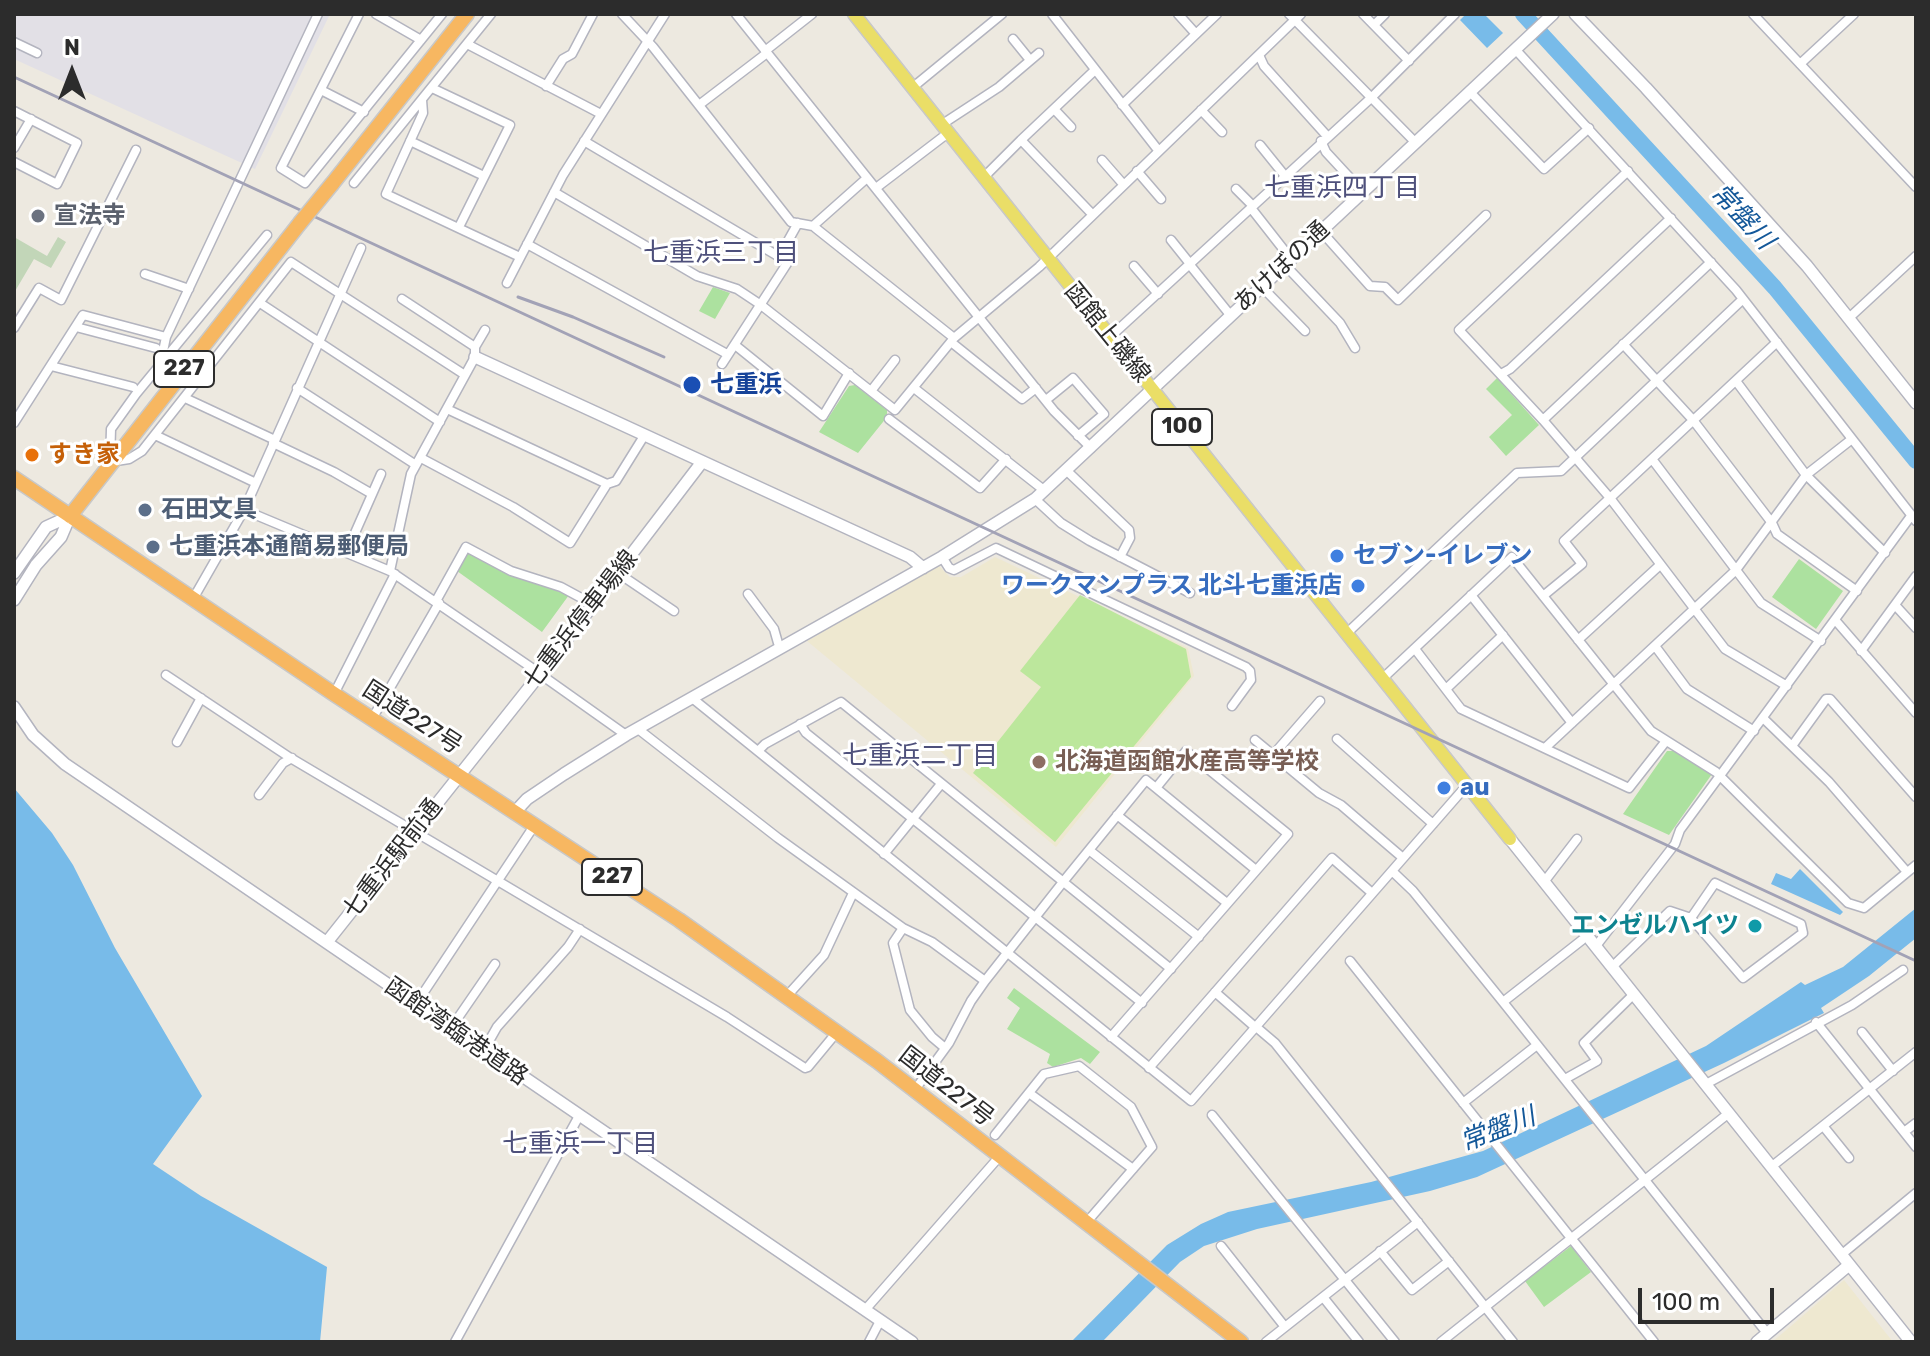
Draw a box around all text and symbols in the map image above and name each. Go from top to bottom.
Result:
north arrow [32,32,112,112]
text: N [64,34,80,61]
district label: 七重浜四丁目 [1264,172,1420,204]
water label: 常盤川 [1704,178,1780,256]
place label: 宣法寺 [54,202,126,230]
marker: 宣法寺 [29,207,47,225]
street label: あけぼの通 [1228,216,1336,318]
district label: 七重浜三丁目 [643,237,799,269]
street label: 函館上磯線 [1058,277,1156,389]
road number: 227 [154,351,214,387]
place label: 七重浜 [710,371,782,399]
marker: 七重浜 [681,374,703,396]
road number: 100 [1152,409,1212,445]
place label: すき家 [48,441,120,469]
marker: すき家 [23,446,41,464]
place label: 石田文具 [161,496,257,524]
marker: 石田文具 [136,501,154,519]
place label: 七重浜本通簡易郵便局 [169,533,409,561]
marker: 七重浜本通簡易郵便局 [144,538,162,556]
place label: セブン-イレブン [1353,542,1532,570]
street label: 七重浜停車場線 [518,545,644,695]
marker: セブン-イレブン [1328,547,1346,565]
place label: ワークマンプラス 北斗七重浜店 [1001,572,1342,600]
marker: ワークマンプラス 北斗七重浜店 [1349,577,1367,595]
street label: 国道227号 [357,675,467,761]
district label: 七重浜二丁目 [842,740,998,772]
place label: 北海道函館水産高等学校 [1055,748,1319,776]
marker: 北海道函館水産高等学校 [1030,753,1048,771]
place label: au [1460,774,1490,802]
marker: au [1435,779,1453,797]
street label: 七重浜駅前通 [337,793,449,925]
road number: 227 [582,859,642,895]
place label: エンゼルハイツ [1571,912,1739,940]
marker: エンゼルハイツ [1746,917,1764,935]
street label: 函館湾臨港道路 [379,972,533,1092]
street label: 国道227号 [893,1041,999,1133]
water label: 常盤川 [1456,1101,1540,1159]
district label: 七重浜一丁目 [502,1128,658,1160]
scale bar [1642,1272,1778,1322]
text: 100 m [1652,1288,1720,1316]

